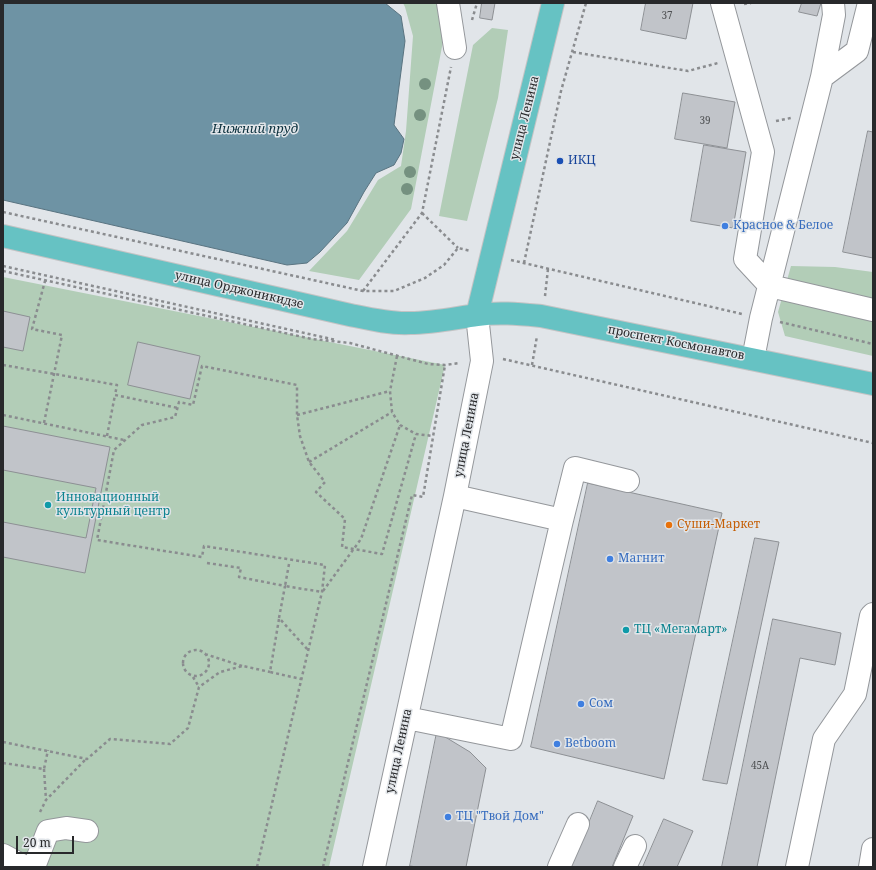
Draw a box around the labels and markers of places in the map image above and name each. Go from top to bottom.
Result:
place label: ИКЦ [568,154,596,168]
marker: ИКЦ [555,156,565,166]
place label: Красное & Белое [733,219,833,233]
marker: Красное & Белое [720,221,730,231]
place label: Инновационный культурный центр [56,491,170,519]
marker: Инновационный культурный центр [43,500,53,510]
place label: Суши-Маркет [677,518,760,532]
marker: Суши-Маркет [664,520,674,530]
place label: Магнит [618,552,664,566]
marker: Магнит [605,554,615,564]
place label: ТЦ «Мегамарт» [634,623,728,637]
marker: ТЦ «Мегамарт» [621,625,631,635]
place label: Сом [589,697,613,711]
marker: Сом [576,699,586,709]
place label: Betboom [565,737,616,751]
marker: Betboom [552,739,562,749]
place label: ТЦ "Твой Дом" [456,810,544,824]
marker: ТЦ "Твой Дом" [443,812,453,822]

